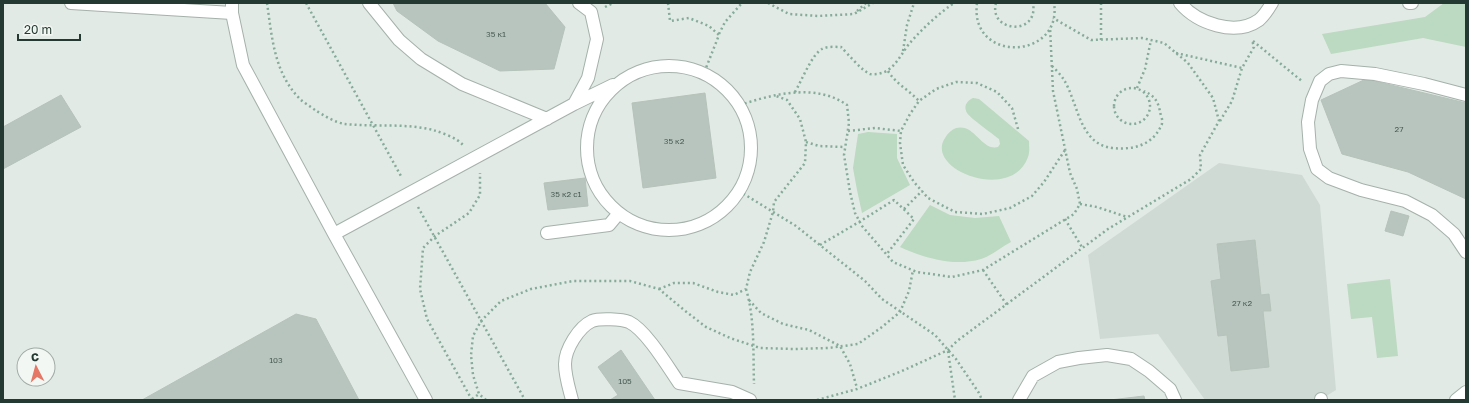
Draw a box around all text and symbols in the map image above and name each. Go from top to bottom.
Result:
scale bar [18,16,80,42]
text: 20 m [24,22,52,37]
house number: 35 к1 [486,29,506,39]
house number: 27 [1395,124,1403,134]
house number: 35 к2 [664,136,685,146]
house number: 35 к2 с1 [551,189,582,199]
house number: 27 к2 [1232,298,1252,308]
north arrow [16,347,56,387]
text: С [30,350,40,363]
house number: 103 [269,355,283,365]
house number: 105 [618,376,632,386]

